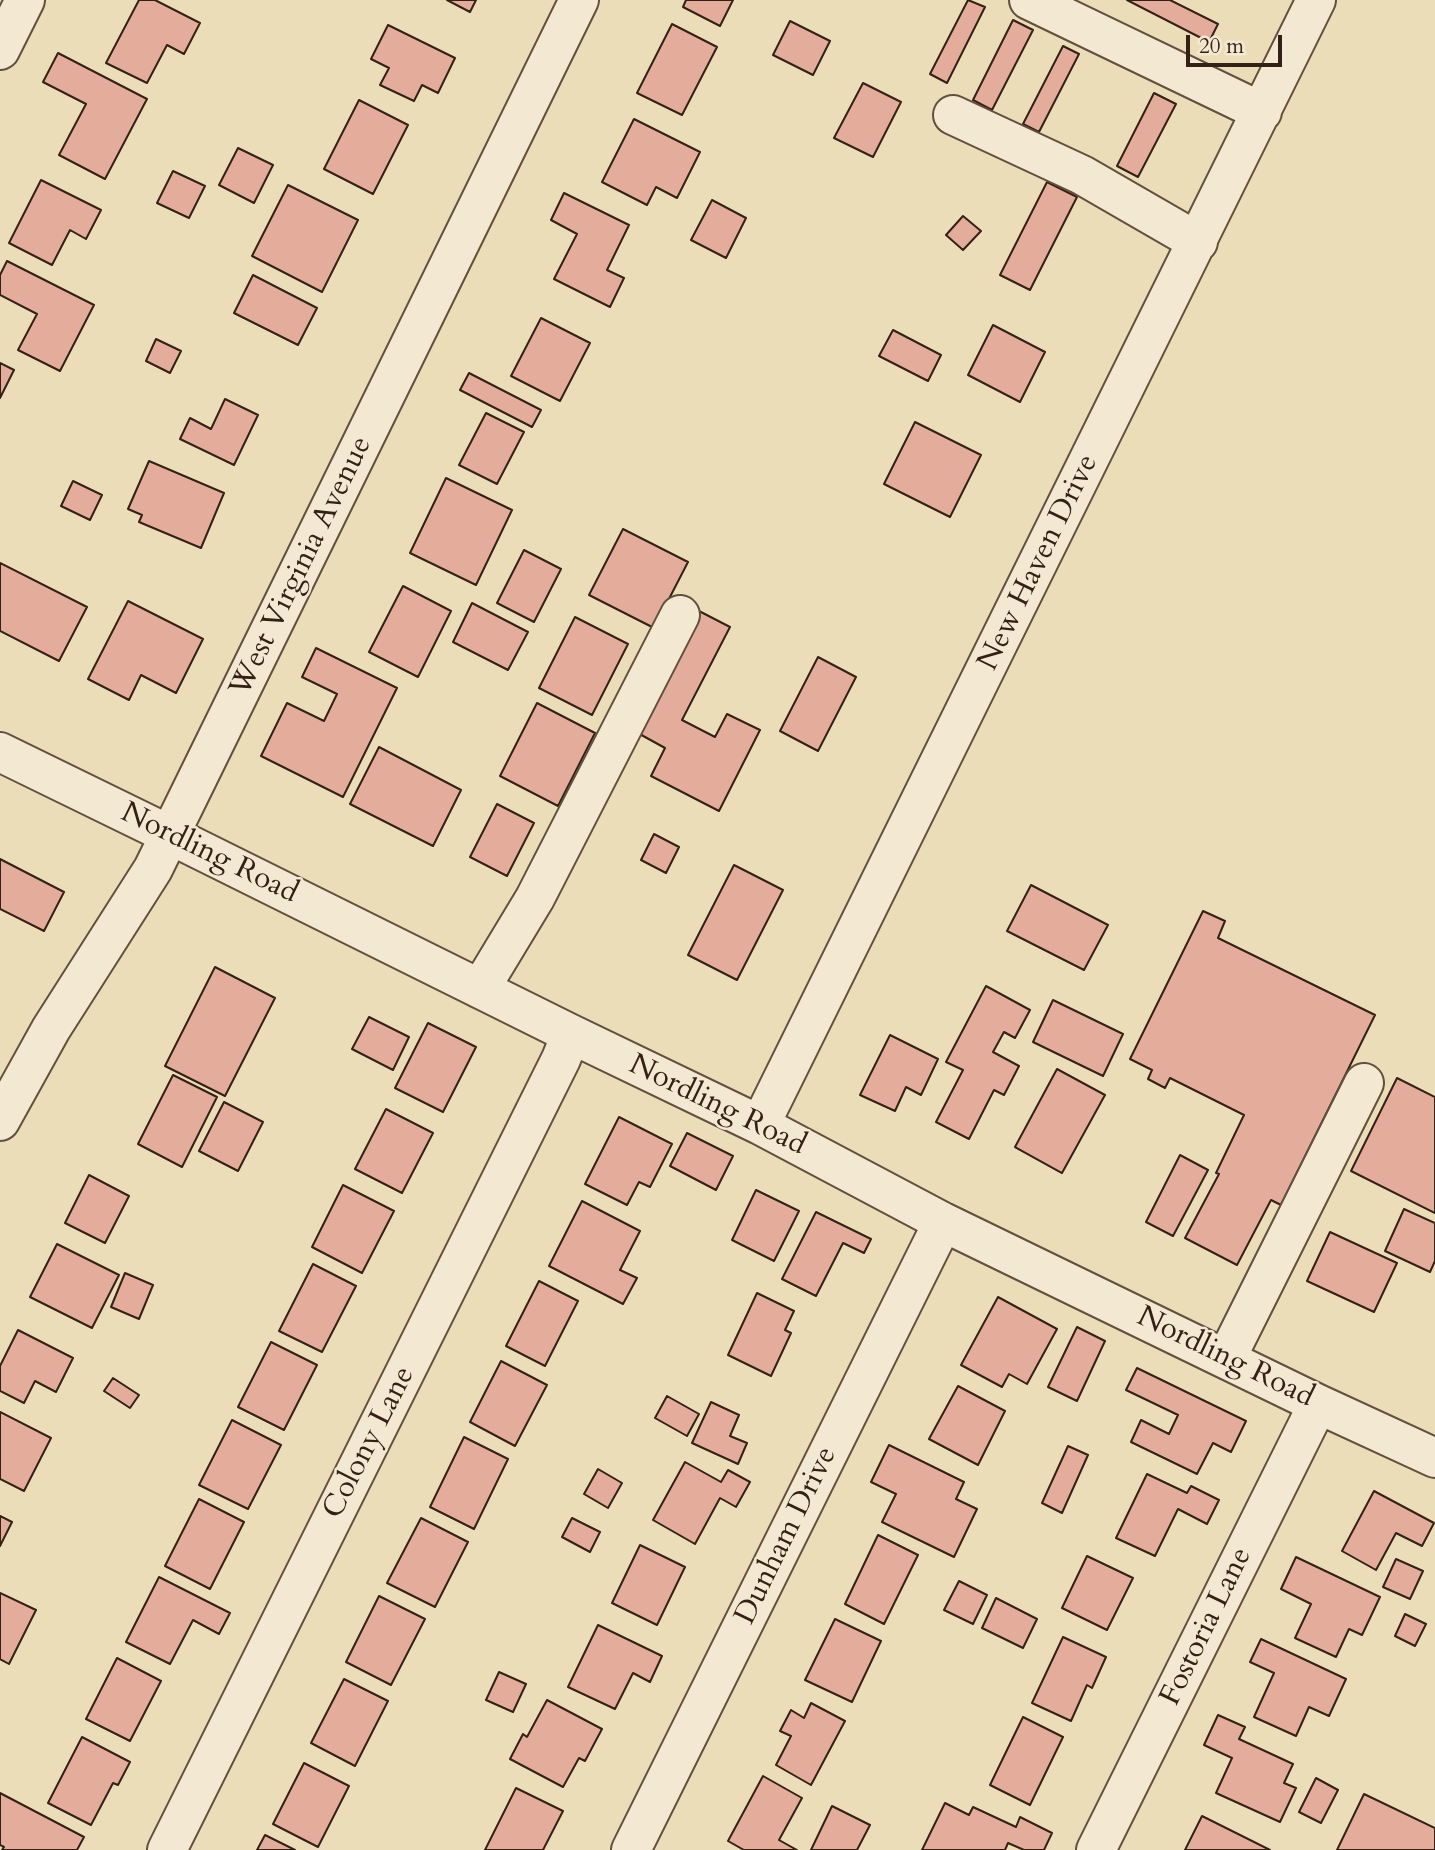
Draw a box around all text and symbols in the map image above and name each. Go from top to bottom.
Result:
scale bar [1190,21,1286,65]
text: 20 m [1199,32,1244,61]
street label: West Virginia Avenue [223,431,381,703]
street label: New Haven Drive [971,449,1107,677]
street label: Nordling Road [115,796,303,912]
street label: Nordling Road [623,1048,811,1164]
street label: Nordling Road [1131,1300,1319,1416]
street label: Colony Lane [316,1361,424,1525]
street label: Dunham Drive [728,1441,846,1631]
street label: Fostoria Lane [1153,1542,1261,1712]

